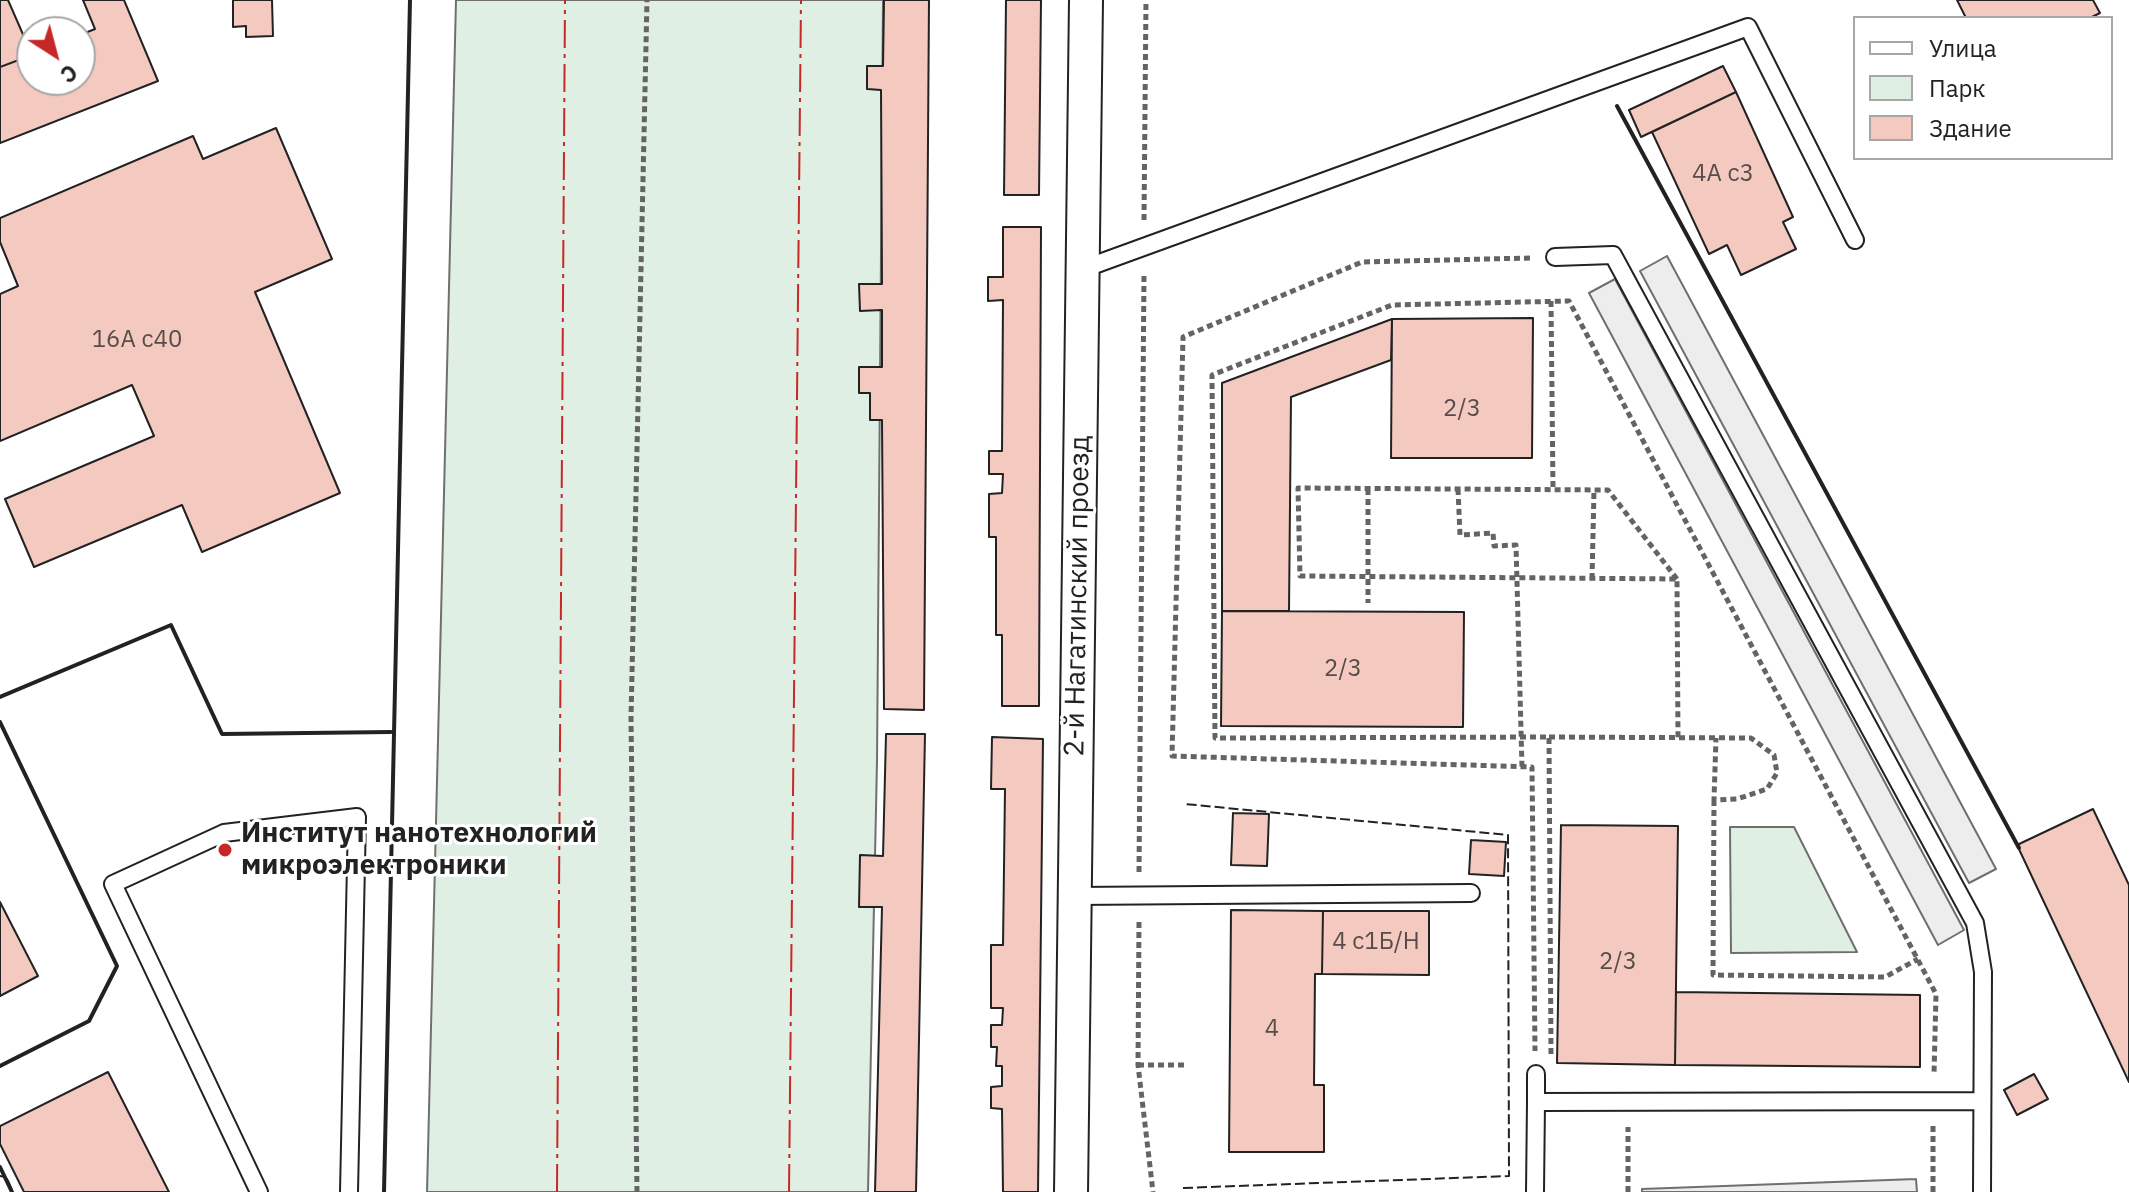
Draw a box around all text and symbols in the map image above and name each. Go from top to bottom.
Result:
north arrow [16,16,96,96]
legend [1853,16,2113,160]
text: Улица [1929,32,1997,64]
text: С [55,58,84,90]
text: Парк [1929,72,1986,104]
text: Здание [1929,112,2012,144]
house number: 4А с3 [1692,160,1754,188]
house number: 16А с40 [92,326,182,354]
house number: 2/3 [1443,395,1481,423]
street label: 2-й Нагатинский проезд [1058,435,1098,757]
house number: 2/3 [1324,655,1362,683]
place label: Институт нанотехнологий микроэлектроники [241,817,597,883]
marker: Институт нанотехнологий микроэлектроники [216,841,234,859]
house number: 4 c1Б/Н [1332,928,1420,956]
house number: 2/3 [1599,948,1637,976]
house number: 4 [1265,1015,1279,1043]

